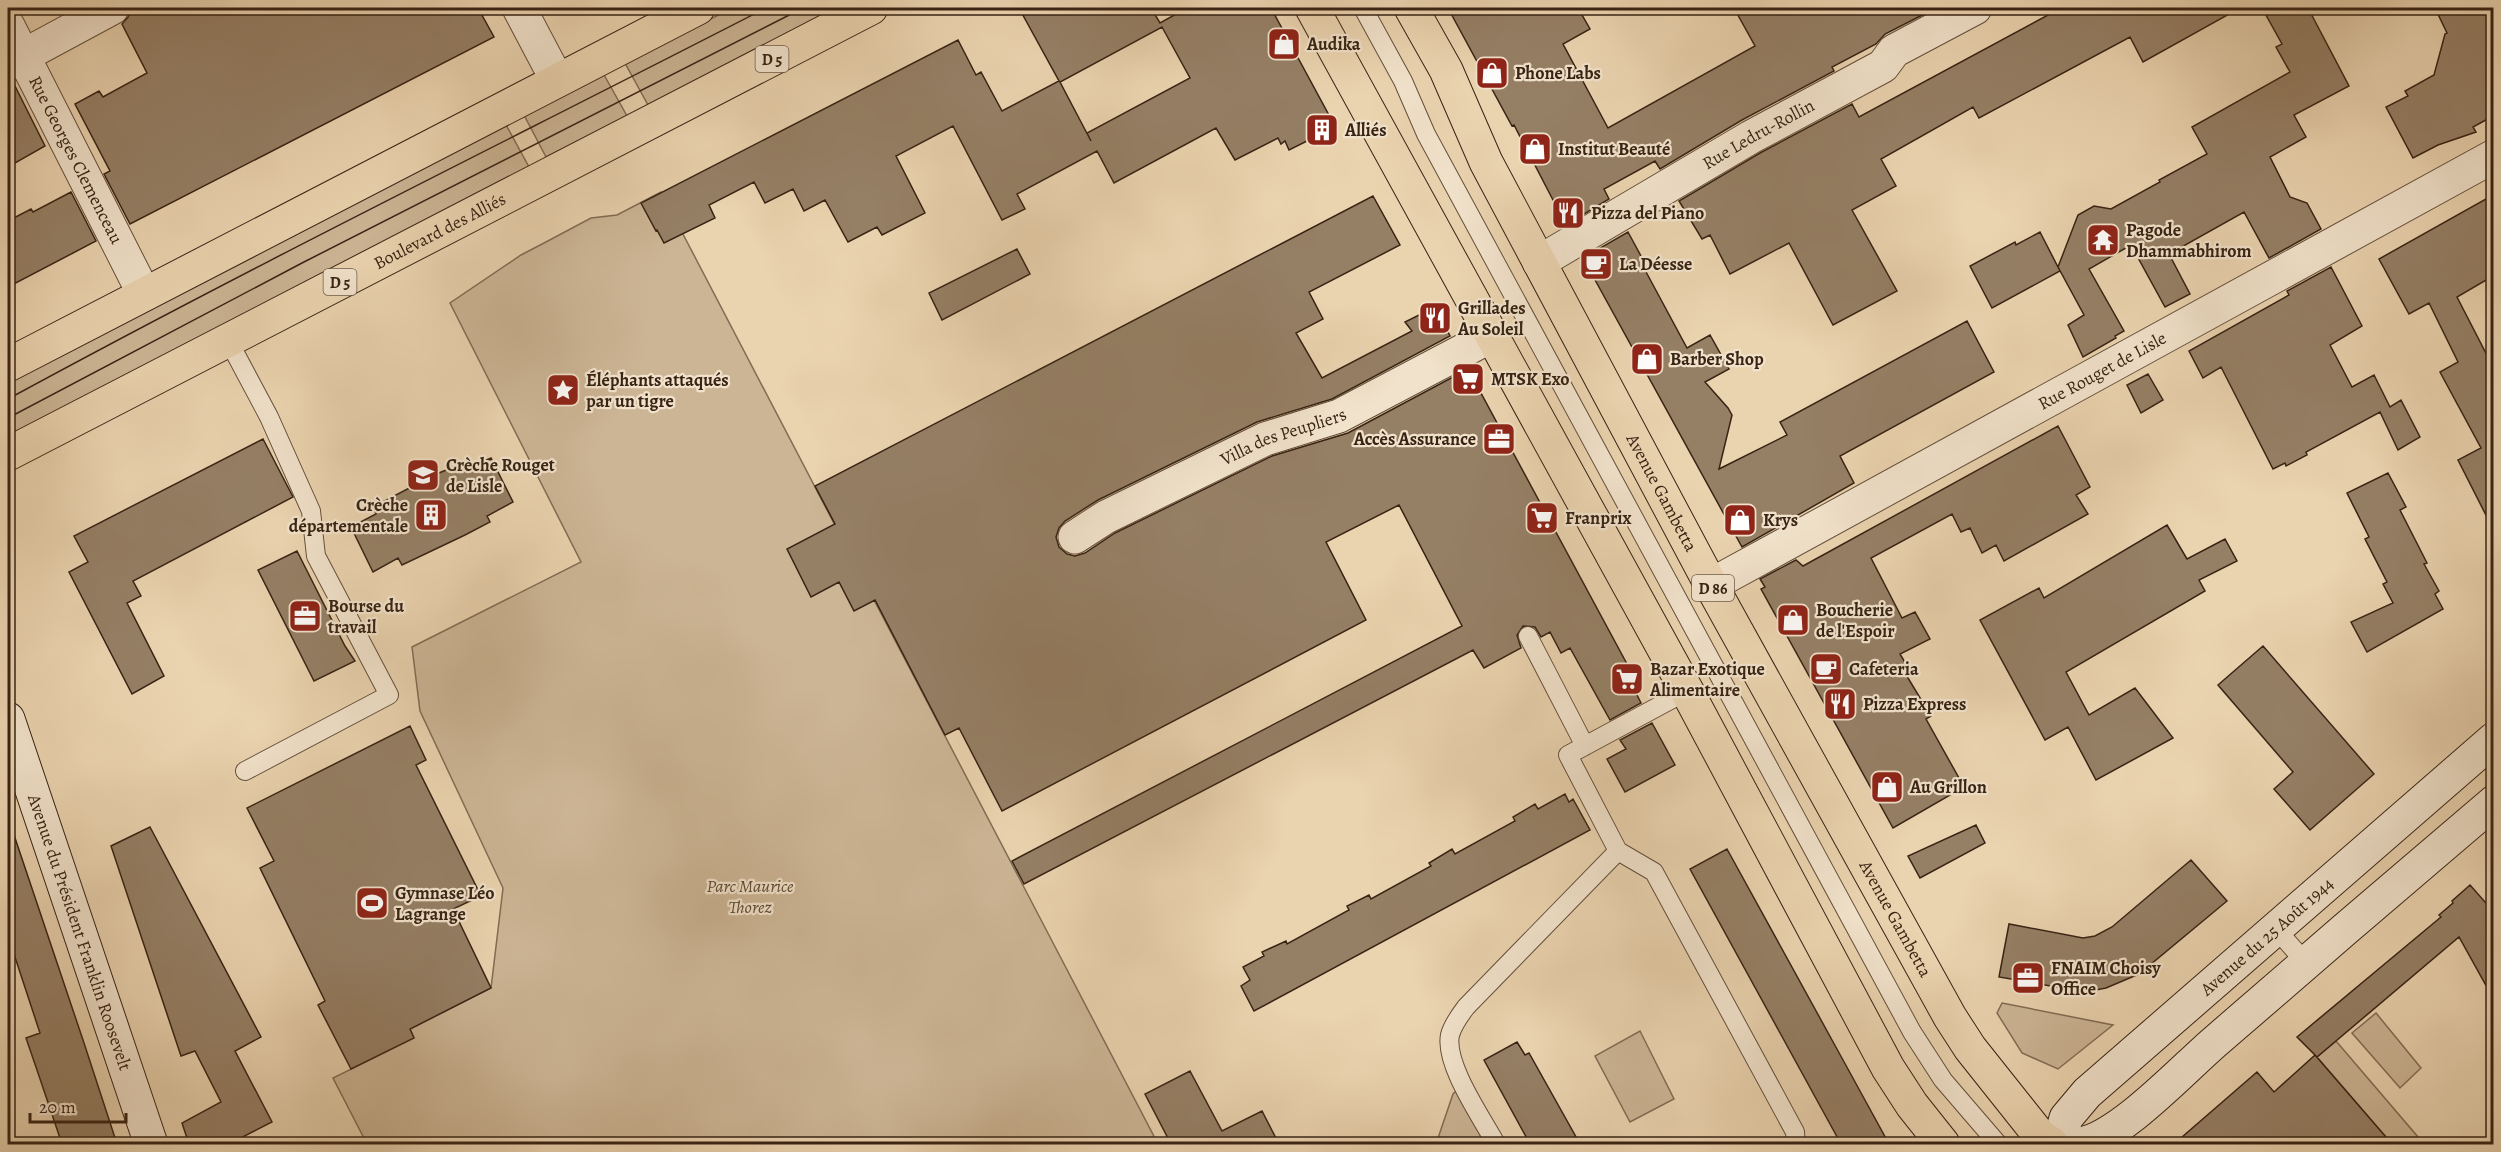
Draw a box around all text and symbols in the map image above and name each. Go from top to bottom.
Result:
shop icon: Audika [1266,26,1302,62]
place label: Audika [1306,32,1361,56]
road number: D 5 [756,46,788,72]
shop icon: Phone Labs [1474,55,1510,91]
place label: Phone Labs [1515,61,1601,85]
street label: Rue Georges Clemenceau [23,72,129,248]
street label: Rue Ledru-Rollin [1698,93,1819,175]
building icon: Alliés [1304,112,1340,148]
place label: Alliés [1344,118,1387,142]
shop icon: Institut Beauté [1517,131,1553,167]
place label: Institut Beauté [1558,137,1670,161]
street label: Boulevard des Alliés [369,187,510,275]
restaurant icon: Pizza del Piano [1550,195,1586,231]
place label: Pizza del Piano [1591,201,1704,225]
place label: Pagode Dhammabhirom [2126,218,2252,263]
temple icon: Pagode Dhammabhirom [2085,222,2121,258]
cafe icon: La Déesse [1578,246,1614,282]
place label: La Déesse [1619,252,1692,276]
road number: D 5 [324,269,356,295]
place label: Grillades Au Soleil [1457,296,1526,341]
restaurant icon: Grillades Au Soleil [1417,300,1453,336]
street label: Rue Rouget de Lisle [2034,326,2171,416]
shop icon: Barber Shop [1629,341,1665,377]
place label: Barber Shop [1670,347,1764,371]
supermarket icon: MTSK Exo [1450,361,1486,397]
place label: MTSK Exo [1491,367,1570,391]
place label: Éléphants attaqués par un tigre [586,368,729,413]
place icon: Éléphants attaqués par un tigre [545,372,581,408]
street label: Villa des Peupliers [1215,402,1351,472]
office icon: Accès Assurance [1481,421,1517,457]
place label: Accès Assurance [1353,427,1476,451]
street label: Avenue Gambetta [1620,429,1703,556]
place label: Crèche Rouget de Lisle [446,453,555,498]
school or university icon: Crèche Rouget de Lisle [405,457,441,493]
place label: Crèche départementale [289,493,408,538]
building icon: Crèche départementale [413,497,449,533]
supermarket icon: Franprix [1524,500,1560,536]
shop icon: Krys [1722,502,1758,538]
place label: Franprix [1565,506,1632,530]
place label: Krys [1763,508,1798,532]
road number: D 86 [1692,575,1734,601]
place label: Bourse du travail [328,594,404,639]
office icon: Bourse du travail [287,598,323,634]
place label: Boucherie de l'Espoir [1816,598,1895,643]
shop icon: Boucherie de l'Espoir [1775,602,1811,638]
cafe icon: Cafeteria [1808,651,1844,687]
place label: Bazar Exotique Alimentaire [1649,657,1765,702]
place label: Cafeteria [1849,657,1919,681]
supermarket icon: Bazar Exotique Alimentaire [1609,661,1645,697]
restaurant icon: Pizza Express [1822,686,1858,722]
place label: Pizza Express [1863,692,1966,716]
shop icon: Au Grillon [1869,769,1905,805]
place label: Au Grillon [1909,775,1987,799]
street label: Avenue du Président Franklin Roosevelt [22,790,137,1074]
street label: Avenue Gambetta [1853,855,1938,982]
street label: Avenue du 25 Août 1944 [2194,872,2339,1002]
park label: Parc Maurice Thorez [707,874,794,919]
place label: Gymnase Léo Lagrange [395,881,495,926]
sports icon: Gymnase Léo Lagrange [354,885,390,921]
place label: FNAIM Choisy Office [2051,956,2161,1001]
office icon: FNAIM Choisy Office [2010,960,2046,996]
scale bar [30,1086,126,1124]
text: 20 m [39,1095,76,1119]

